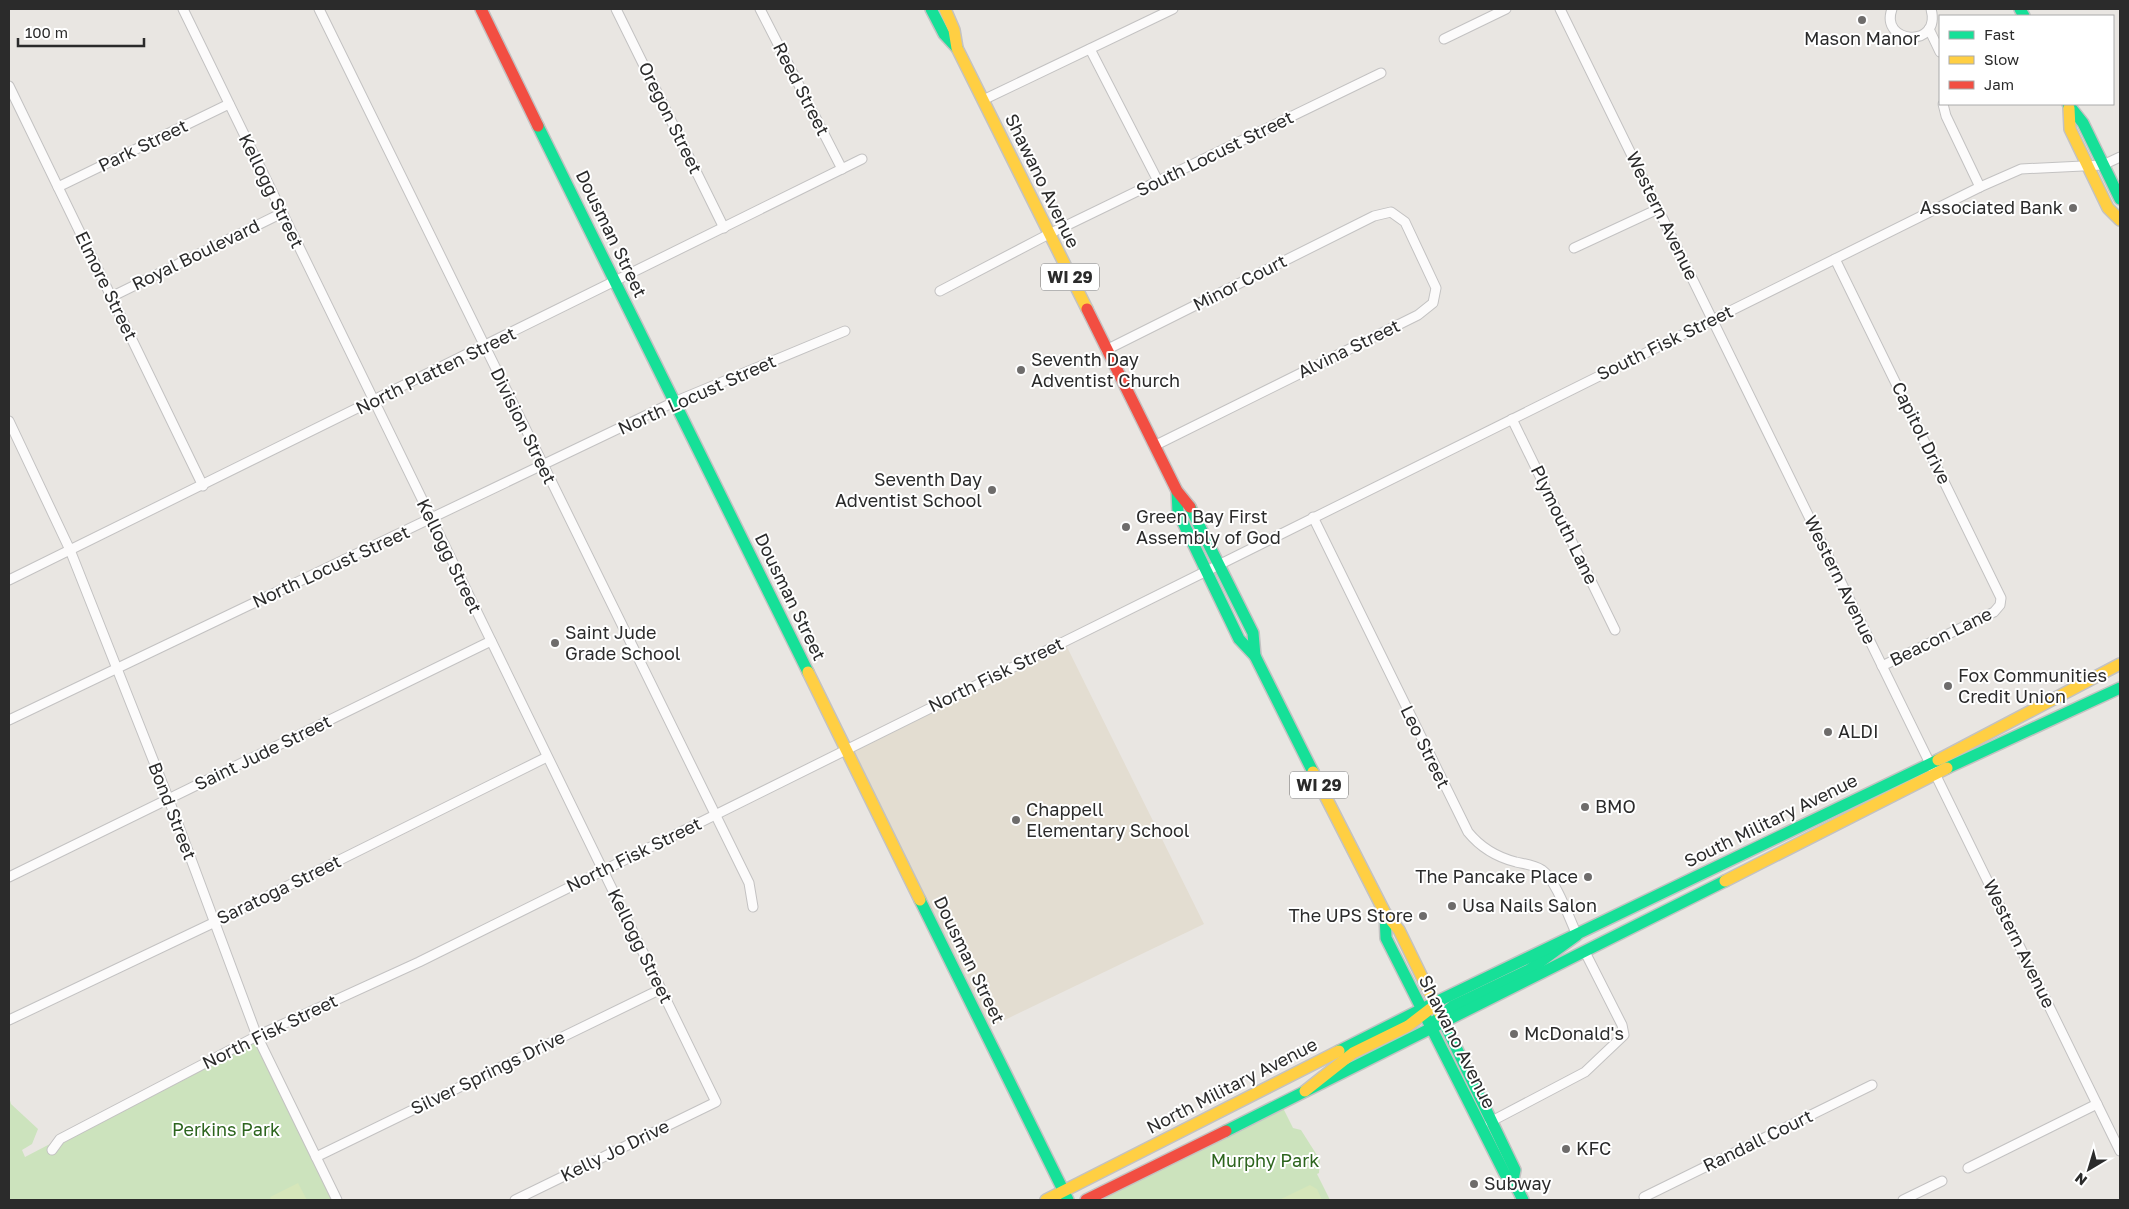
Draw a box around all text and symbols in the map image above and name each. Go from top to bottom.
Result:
marker: Mason Manor [1856,14,1868,26]
scale bar [18,15,144,47]
legend [1939,15,2114,105]
text: 100 m [25,23,68,41]
text: Fast [1984,25,2015,43]
place label: Mason Manor [1804,27,1920,49]
street label: Reed Street [769,38,835,139]
text: Slow [1984,50,2019,68]
street label: Oregon Street [634,58,707,177]
text: Jam [1984,75,2014,93]
street label: South Locust Street [1132,105,1297,201]
street label: Shawano Avenue [1001,110,1085,251]
street label: Park Street [94,114,191,176]
street label: Kellogg Street [235,130,309,251]
street label: Western Avenue [1622,148,1704,283]
street label: Dousman Street [572,166,652,301]
place label: Associated Bank [1920,196,2063,218]
marker: Associated Bank [2067,202,2079,214]
street label: Royal Boulevard [128,214,263,295]
street label: Elmore Street [71,227,143,344]
street label: Minor Court [1189,249,1290,315]
road number: WI 29 [1041,264,1099,290]
street label: South Fisk Street [1593,300,1736,385]
street label: Alvina Street [1294,314,1403,382]
street label: North Platten Street [352,322,519,418]
place label: Seventh Day Adventist Church [1031,348,1180,391]
street label: North Locust Street [614,349,779,439]
street label: Division Street [486,364,561,487]
marker: Seventh Day Adventist Church [1015,364,1027,376]
street label: Capitol Drive [1888,378,1956,487]
street label: Plymouth Lane [1527,461,1603,588]
place label: Seventh Day Adventist School [835,468,982,511]
marker: Seventh Day Adventist School [986,484,998,496]
street label: Kellogg Street [413,495,487,616]
place label: Green Bay First Assembly of God [1136,505,1281,548]
street label: Western Avenue [1800,512,1882,647]
street label: North Locust Street [249,520,413,612]
marker: Green Bay First Assembly of God [1120,521,1132,533]
street label: Dousman Street [751,529,831,664]
street label: Beacon Lane [1886,602,1995,670]
place label: Saint Jude Grade School [565,621,681,664]
street label: North Fisk Street [924,632,1067,716]
marker: Saint Jude Grade School [549,637,561,649]
place label: Fox Communities Credit Union [1958,664,2107,707]
marker: Fox Communities Credit Union [1942,680,1954,692]
street label: Leo Street [1396,702,1455,791]
street label: Saint Jude Street [191,709,334,795]
place label: ALDI [1838,720,1879,742]
marker: ALDI [1822,726,1834,738]
street label: Bond Street [144,759,202,863]
street label: South Military Avenue [1680,769,1861,872]
road number: WI 29 [1290,772,1348,798]
place label: BMO [1595,795,1636,817]
place label: Chappell Elementary School [1026,798,1190,841]
marker: BMO [1579,801,1591,813]
street label: North Fisk Street [562,812,705,896]
marker: Chappell Elementary School [1010,814,1022,826]
street label: Saratoga Street [213,850,344,929]
place label: The Pancake Place [1415,865,1578,887]
marker: The Pancake Place [1582,871,1594,883]
street label: Western Avenue [1979,876,2061,1011]
street label: Kellogg Street [604,885,678,1006]
street label: Dousman Street [930,892,1010,1027]
place label: Usa Nails Salon [1462,894,1597,916]
marker: Usa Nails Salon [1446,900,1458,912]
place label: The UPS Store [1288,904,1413,926]
marker: The UPS Store [1417,910,1429,922]
street label: Shawano Avenue [1415,971,1501,1112]
street label: North Fisk Street [198,989,341,1073]
place label: McDonald's [1524,1022,1624,1044]
street label: Silver Springs Drive [407,1025,568,1119]
marker: McDonald's [1508,1028,1520,1040]
street label: North Military Avenue [1143,1033,1321,1138]
street label: Randall Court [1699,1104,1816,1176]
street label: Kelly Jo Drive [557,1114,672,1186]
park label: Perkins Park [172,1118,280,1140]
place label: KFC [1576,1137,1611,1159]
marker: KFC [1560,1143,1572,1155]
north arrow [2064,1144,2114,1194]
park label: Murphy Park [1211,1149,1319,1171]
text: N [2071,1170,2090,1190]
place label: Subway [1484,1172,1551,1194]
marker: Subway [1468,1178,1480,1190]

